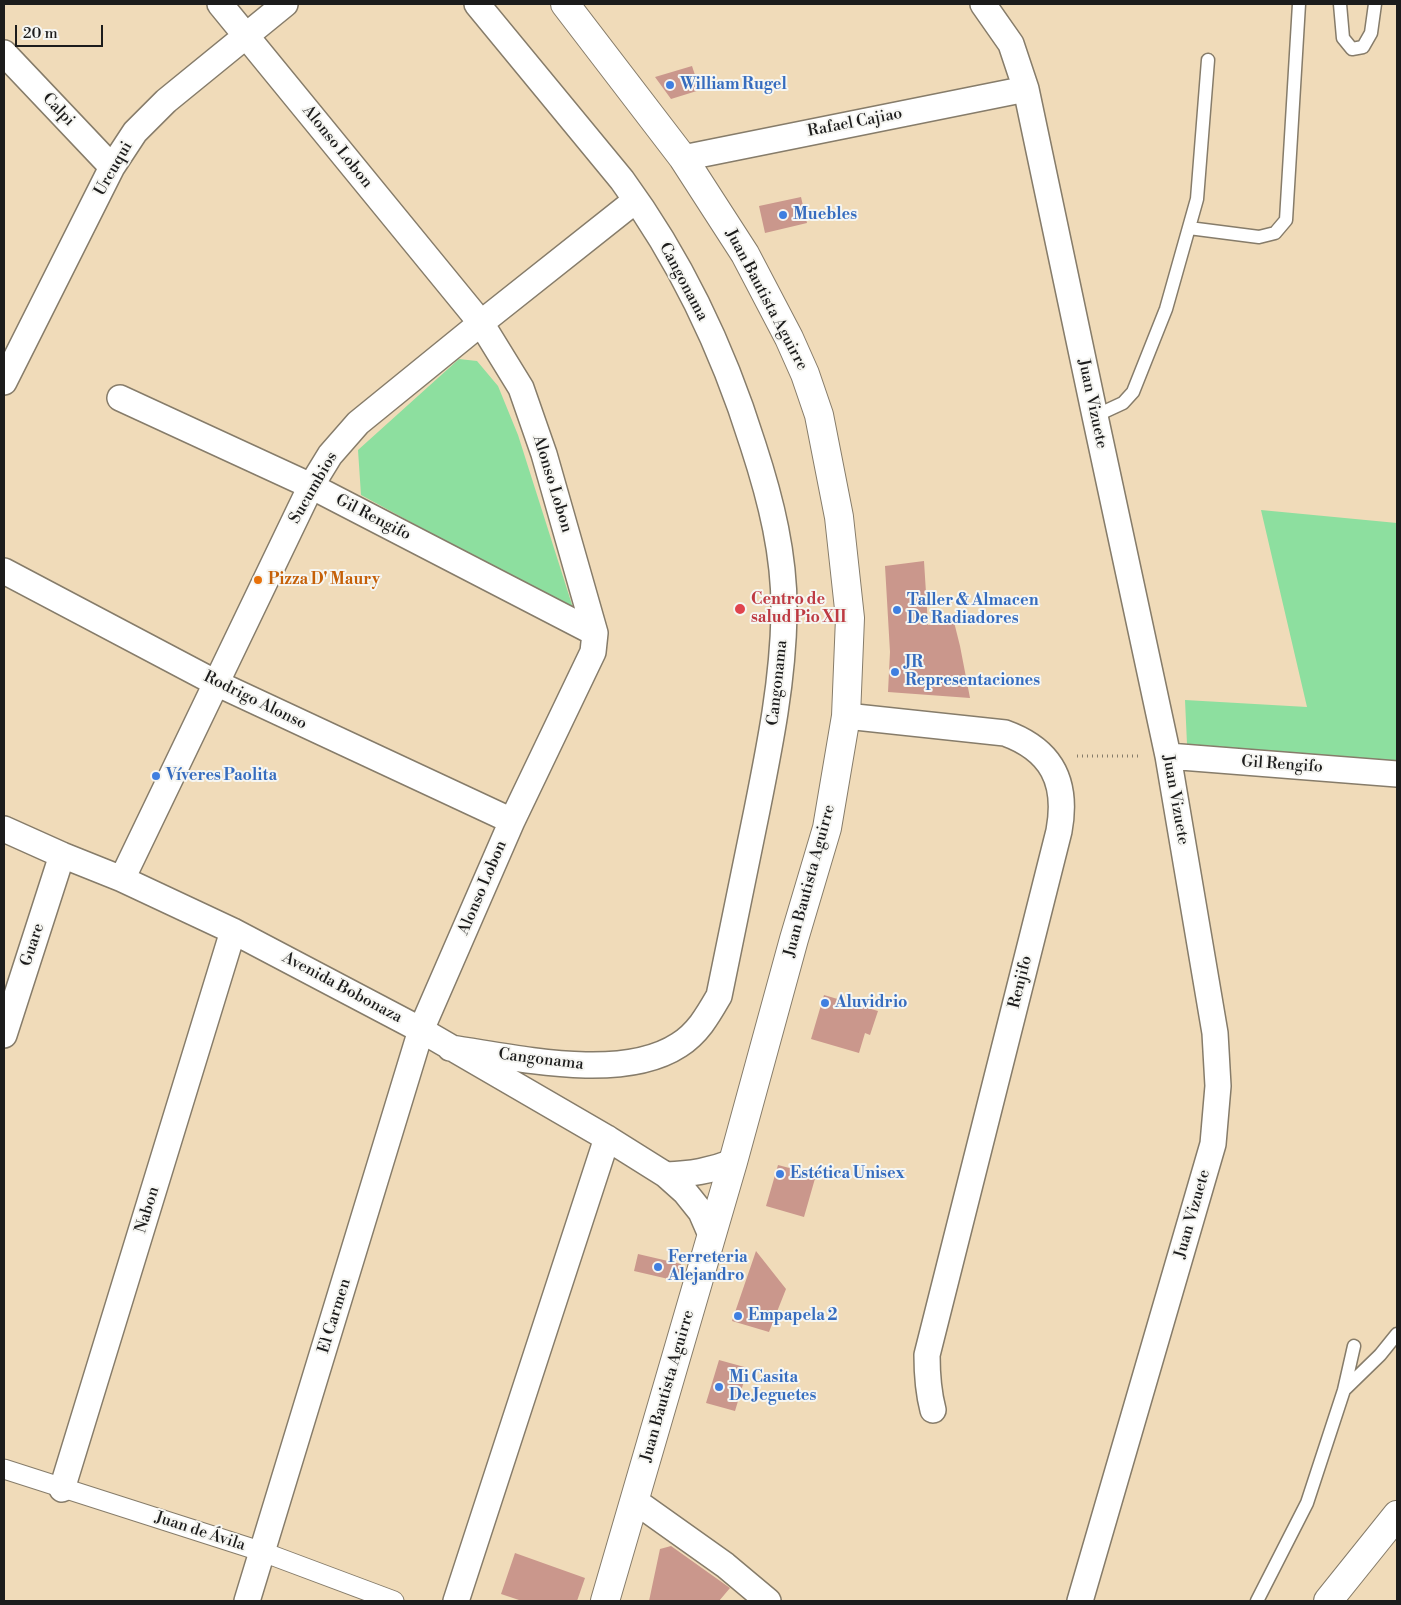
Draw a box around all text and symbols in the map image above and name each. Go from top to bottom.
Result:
scale bar [18,15,105,47]
text: 20 m [23,24,58,43]
place label: William Rugel [680,75,787,95]
marker: William Rugel [664,79,676,91]
street label: Calpi [38,90,78,130]
street label: Alonso Lobon [298,102,376,192]
street label: Rafael Cajiao [806,104,904,142]
street label: Urcuqui [91,138,137,200]
place label: Muebles [793,205,857,225]
marker: Muebles [777,209,789,221]
street label: Juan Bautista Aguirre [721,226,811,374]
street label: Cangonama [654,240,712,324]
street label: Juan Vizuete [1073,357,1111,451]
street label: Alonso Lobon [528,433,576,535]
street label: Sucumbios [286,449,342,527]
street label: Gil Rengifo [332,491,414,545]
place label: Pizza D' Maury [268,570,380,590]
marker: Pizza D' Maury [252,574,264,586]
place label: Centro de salud Pio XII [751,590,846,628]
place label: Taller & Almacen De Radiadores [907,591,1038,629]
marker: Centro de salud Pio XII [733,602,747,616]
marker: Taller & Almacen De Radiadores [891,604,903,616]
street label: Cangonama [764,639,792,727]
place label: JR Representaciones [905,653,1040,691]
marker: JR Representaciones [889,666,901,678]
street label: Rodrigo Alonso [200,668,310,734]
street label: Juan Vizuete [1158,753,1192,847]
street label: Gil Rengifo [1241,753,1323,777]
place label: Víveres Paolita [166,766,277,786]
marker: Víveres Paolita [150,770,162,782]
street label: Juan Bautista Aguirre [780,803,840,959]
street label: Alonso Lobon [454,838,512,938]
street label: Guare [17,921,49,969]
street label: Avenida Bobonaza [279,948,405,1028]
street label: Renjifo [1005,954,1037,1010]
place label: Aluvidrio [835,993,907,1013]
marker: Aluvidrio [819,997,831,1009]
street label: Cangonama [497,1045,585,1075]
place label: Estética Unisex [790,1164,905,1184]
marker: Estética Unisex [774,1168,786,1180]
street label: Juan Vizuete [1171,1168,1215,1260]
street label: Nabon [132,1185,164,1235]
place label: Ferreteria Alejandro [668,1248,748,1286]
marker: Ferreteria Alejandro [652,1261,664,1273]
street label: El Carmen [315,1276,355,1356]
place label: Empapela 2 [748,1306,838,1326]
street label: Juan Bautista Aguirre [637,1308,699,1464]
marker: Empapela 2 [732,1310,744,1322]
place label: Mi Casita De Jeguetes [729,1368,816,1406]
marker: Mi Casita De Jeguetes [713,1381,725,1393]
street label: Juan de Ávila [153,1508,247,1556]

